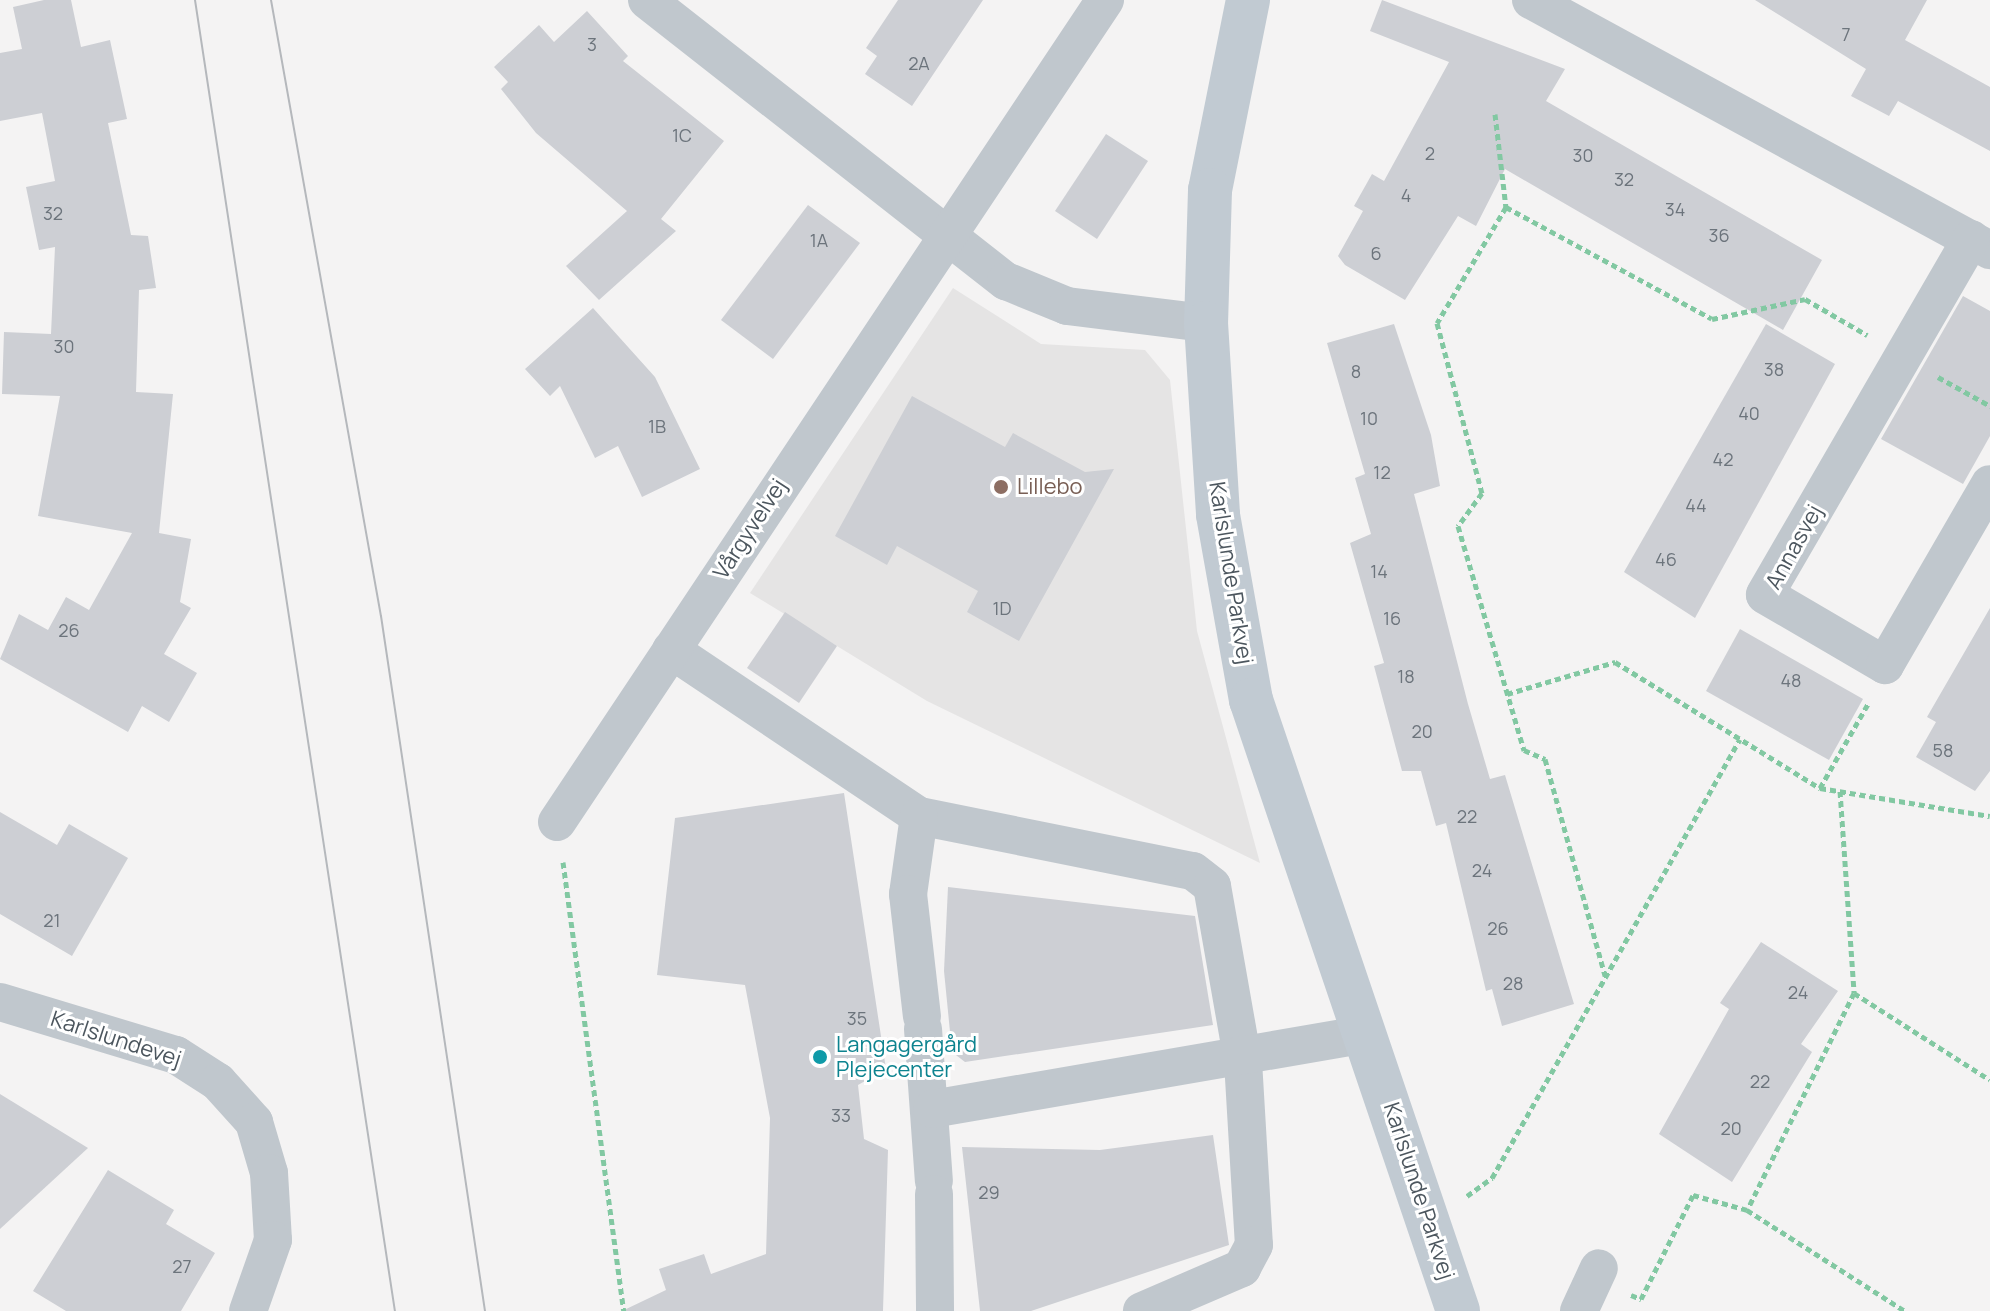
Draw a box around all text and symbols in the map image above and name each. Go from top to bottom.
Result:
house number: 7 [1841,23,1851,45]
house number: 3 [587,33,597,55]
house number: 2A [908,52,930,74]
house number: 1C [672,124,692,146]
house number: 2 [1425,142,1435,164]
house number: 30 [1573,144,1593,166]
house number: 32 [1614,168,1634,190]
house number: 4 [1401,184,1411,206]
house number: 34 [1665,198,1685,220]
house number: 32 [43,202,63,224]
house number: 36 [1708,224,1730,246]
house number: 1A [810,229,828,251]
house number: 6 [1370,242,1382,264]
house number: 30 [54,335,74,357]
house number: 38 [1764,358,1784,380]
house number: 8 [1351,360,1361,382]
house number: 40 [1738,402,1760,424]
house number: 10 [1360,407,1378,429]
house number: 1B [648,415,666,437]
house number: 42 [1713,448,1733,470]
house number: 12 [1373,461,1391,483]
street label: Vårgyvelvej [708,474,792,584]
place label: Lillebo [1017,474,1083,500]
marker: Lillebo [992,478,1010,496]
street label: Karlslunde Parkvej [1204,480,1258,666]
house number: 44 [1685,494,1707,516]
street label: Annasvej [1760,500,1828,594]
house number: 46 [1655,548,1677,570]
house number: 14 [1370,560,1388,582]
house number: 1D [992,597,1012,619]
house number: 16 [1383,607,1401,629]
house number: 26 [58,619,80,641]
house number: 18 [1397,665,1415,687]
house number: 48 [1780,669,1802,691]
house number: 20 [1411,720,1433,742]
house number: 58 [1933,739,1953,761]
house number: 22 [1457,805,1477,827]
house number: 24 [1472,859,1492,881]
house number: 21 [43,909,61,931]
house number: 26 [1487,917,1509,939]
house number: 28 [1503,972,1523,994]
house number: 24 [1788,981,1808,1003]
street label: Karlslundevej [47,1005,185,1073]
house number: 35 [847,1007,867,1029]
place label: Langagergård Plejecenter [836,1031,977,1082]
marker: Langagergård Plejecenter [811,1048,829,1066]
house number: 22 [1750,1070,1770,1092]
street label: Karlslunde Parkvej [1378,1099,1460,1283]
house number: 33 [831,1104,851,1126]
house number: 20 [1720,1117,1742,1139]
house number: 29 [978,1181,1000,1203]
house number: 27 [172,1255,192,1277]

